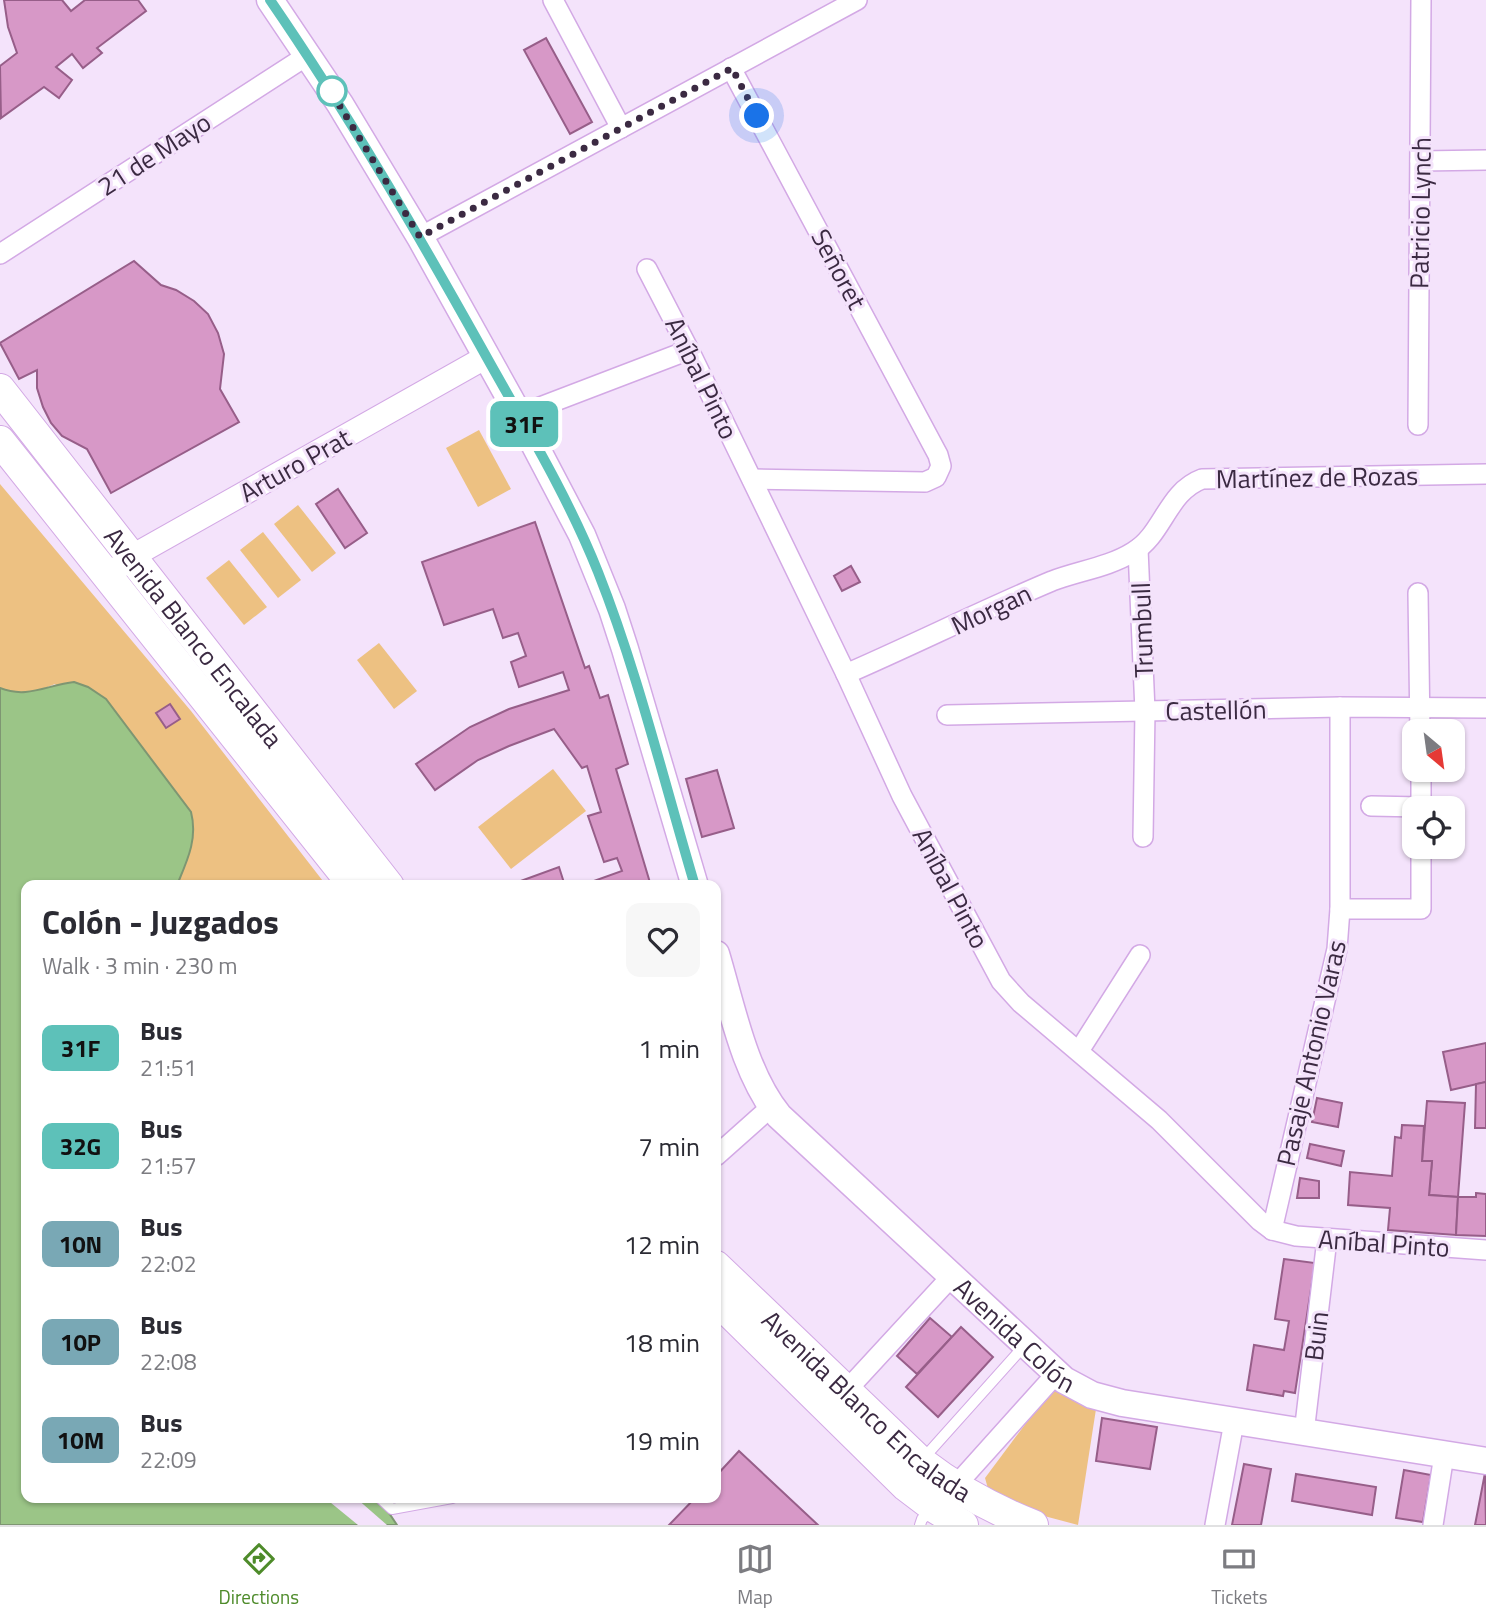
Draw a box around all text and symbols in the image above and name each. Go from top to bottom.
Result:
unlabelled marker [317,76,347,106]
your location [739,98,774,133]
street label: 21 de Mayo [90,103,218,205]
street label: Patricio Lynch [1399,137,1441,289]
street label: Señoret [802,222,876,316]
street label: Aníbal Pinto [656,310,748,446]
line badge: 31F [484,401,564,447]
text: 31F [504,406,544,442]
street label: Arturo Prat [232,418,358,512]
street label: Martínez de Rozas [1216,456,1418,498]
street label: Avenida Blanco Encalada [95,518,293,756]
street label: Morgan [944,573,1038,645]
street label: Trumbull [1121,582,1163,678]
street label: Castellón [1165,690,1267,730]
north arrow [1402,719,1465,782]
map controls [1402,719,1465,859]
button: locate [1402,796,1465,859]
street label: Aníbal Pinto [903,821,999,955]
text: Colón - Juzgados [42,897,279,947]
button: heart [626,903,700,977]
street label: Pasaje Antonio Varas [1266,936,1356,1170]
text: Walk · 3 min · 230 m [42,948,238,983]
text: Bus [140,1011,182,1050]
text: 1 min [638,1029,700,1068]
text: 31F [61,1030,100,1066]
text: 21:51 [140,1050,197,1085]
text: Bus [140,1109,182,1148]
text: 7 min [638,1127,700,1166]
text: 32G [60,1128,101,1164]
text: 21:57 [140,1148,197,1183]
text: Bus [140,1207,182,1246]
street label: Aníbal Pinto [1317,1219,1451,1267]
text: 12 min [624,1225,700,1264]
text: 10N [59,1226,102,1262]
text: 22:02 [140,1246,197,1281]
street label: Avenida Colón [945,1268,1082,1402]
street label: Avenida Blanco Encalada [754,1301,979,1511]
text: Bus [140,1305,182,1344]
street label: Buin [1294,1309,1338,1363]
text: 18 min [624,1323,700,1362]
text: 10P [60,1324,101,1360]
text: 22:08 [140,1344,197,1379]
text: Bus [140,1403,182,1442]
text: 19 min [624,1421,700,1460]
text: 10M [57,1422,104,1458]
text: 22:09 [140,1442,197,1477]
tab: Directions [219,1540,299,1611]
tab: Map [736,1540,774,1611]
tab: Tickets [1211,1540,1267,1611]

